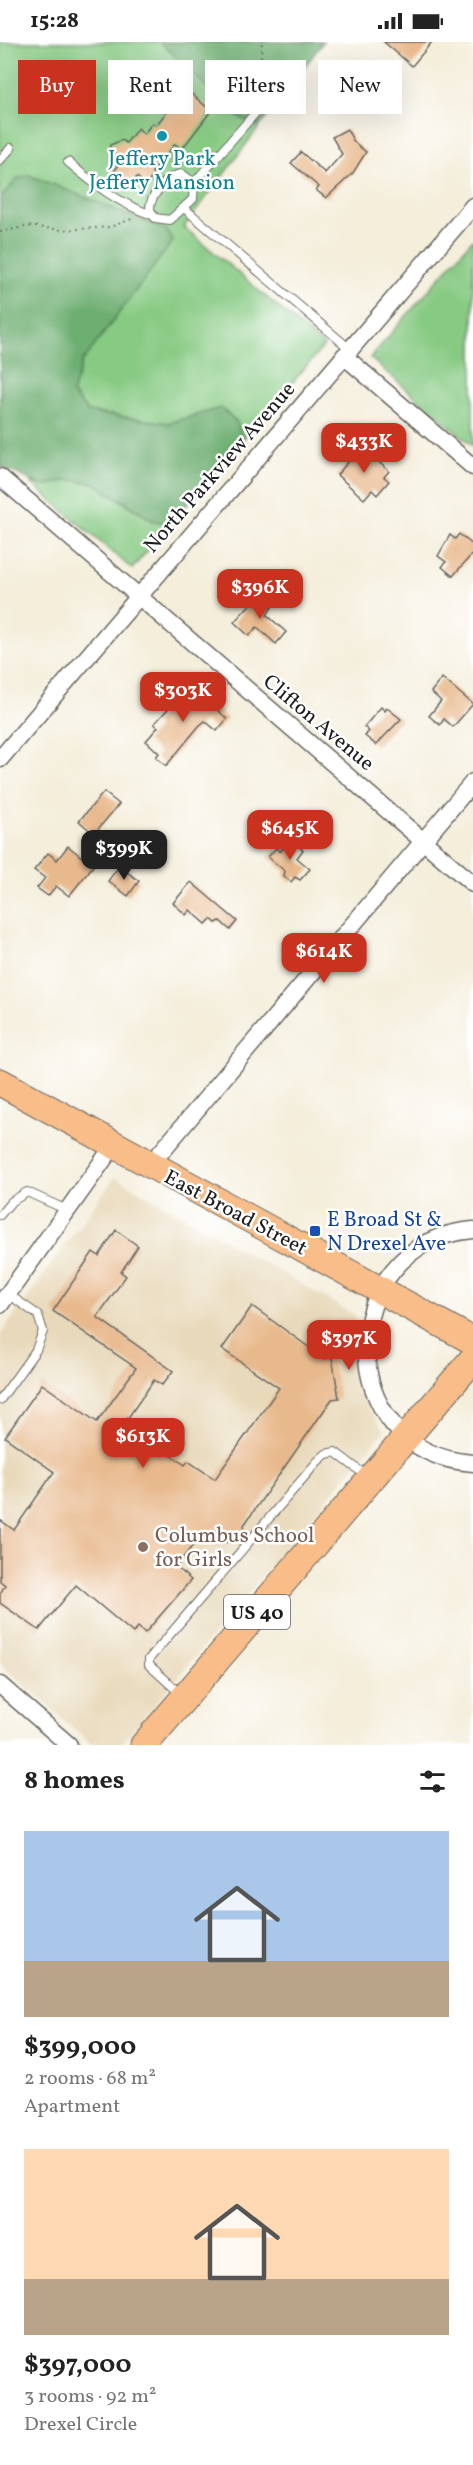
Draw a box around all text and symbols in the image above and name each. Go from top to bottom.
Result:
text: 15:28 [30,6,79,37]
chip: Buy [18,60,96,114]
chip: Rent [108,60,193,114]
chip: Filters [205,60,306,114]
chip: New [318,60,402,114]
marker: Jeffery Park Jeffery Mansion [155,129,169,143]
place label: Jeffery Park Jeffery Mansion [89,145,235,198]
street label: North Parkview Avenue [138,376,303,560]
pin: $433K [322,423,406,474]
text: $433K [335,428,393,456]
pin: $396K [218,569,302,620]
text: $396K [231,574,289,602]
street label: Clifton Avenue [256,668,380,778]
pin: $303K [141,672,225,723]
text: $303K [154,677,212,705]
pin: $645K [248,810,332,861]
text: $645K [261,815,319,843]
pin: $399K [82,830,166,881]
text: $399K [95,835,153,863]
pin: $614K [282,933,366,984]
text: $614K [296,938,352,966]
street label: East Broad Street [159,1163,312,1263]
place label: E Broad St & N Drexel Ave [327,1206,446,1259]
marker: E Broad St & N Drexel Ave [308,1224,322,1238]
pin: $397K [307,1320,391,1371]
text: $397K [321,1325,377,1353]
pin: $613K [101,1418,185,1469]
text: $613K [116,1423,170,1451]
place label: Columbus School for Girls [155,1522,314,1575]
marker: Columbus School for Girls [136,1540,150,1554]
road number: US 40 [224,1595,290,1629]
text: 8 homes [24,1763,125,1799]
icon: filters [416,1765,449,1798]
icon: home [183,1870,291,1978]
text: $399,000 [24,2029,136,2065]
text: 2 rooms · 68 m² [24,2065,156,2093]
text: Apartment [24,2093,120,2121]
icon: home [183,2188,291,2296]
text: $397,000 [24,2347,132,2383]
text: 3 rooms · 92 m² [24,2383,156,2411]
text: Drexel Circle [24,2411,137,2439]

